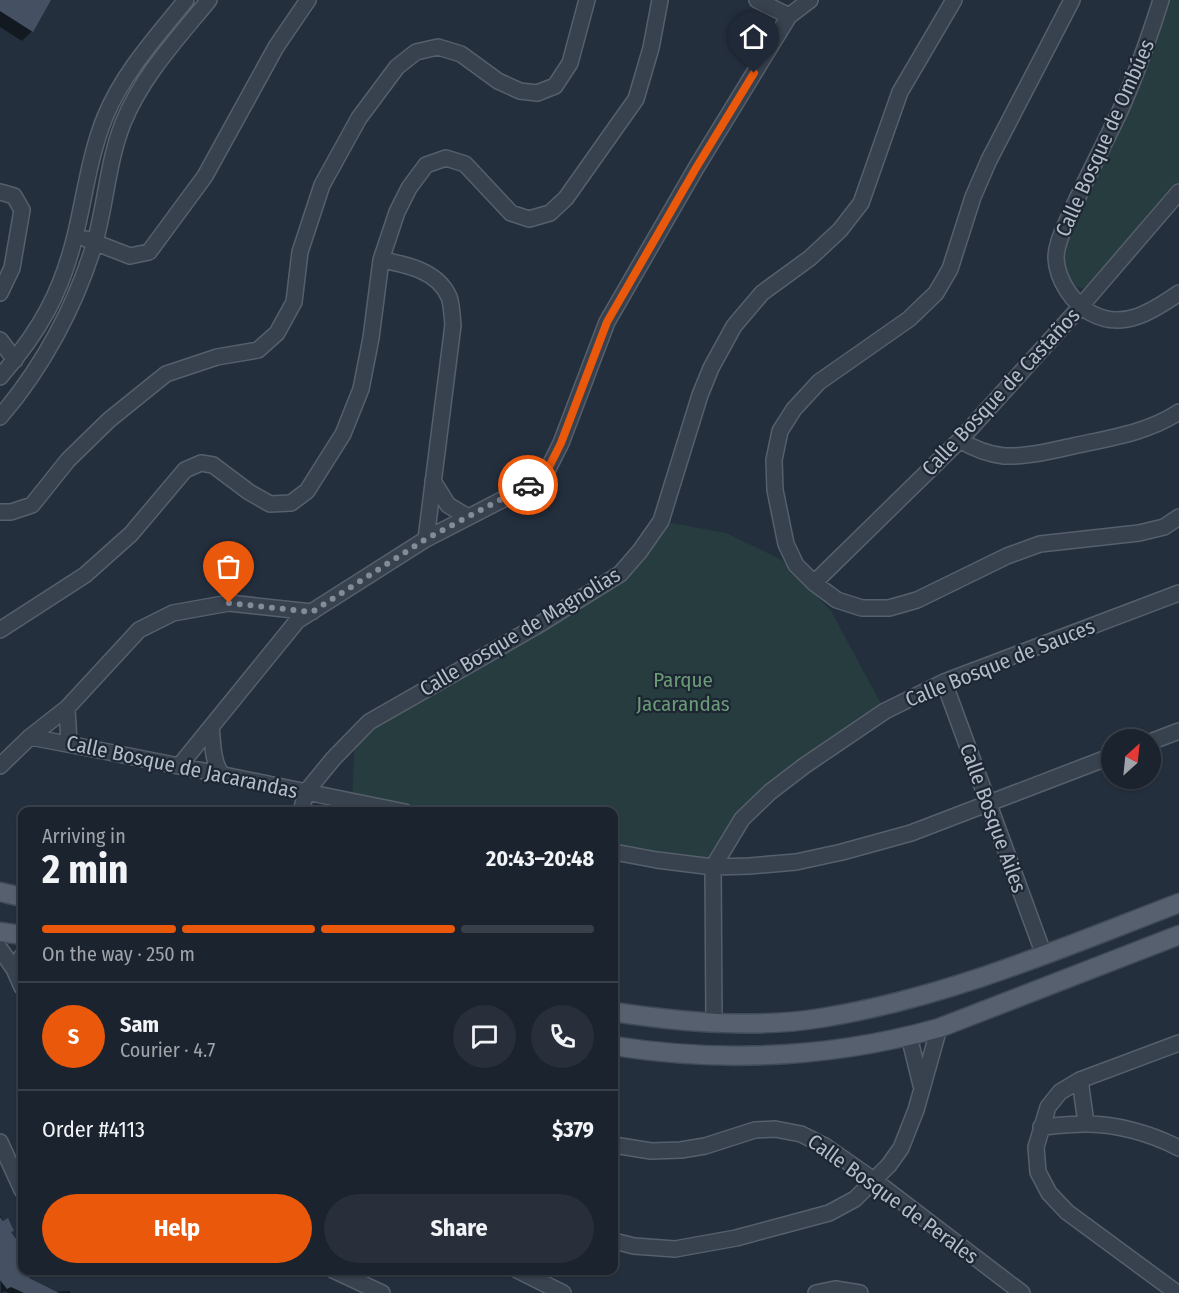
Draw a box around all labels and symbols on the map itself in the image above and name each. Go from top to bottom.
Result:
pin [728,11,779,73]
street label: Calle Bosque de Ombúes [1050,35,1160,241]
street label: Calle Bosque de Castaños [916,303,1086,481]
courier [498,455,558,515]
pin [203,541,254,603]
street label: Calle Bosque de Magnolias [415,562,625,702]
street label: Calle Bosque de Sauces [901,613,1099,713]
park label: Parque Jacarandas [636,667,730,717]
north arrow [1101,729,1161,789]
street label: Calle Bosque de Jacarandas [64,730,300,804]
street label: Calle Bosque Ailes [954,740,1032,896]
street label: Calle Bosque de Perales [803,1128,983,1270]

